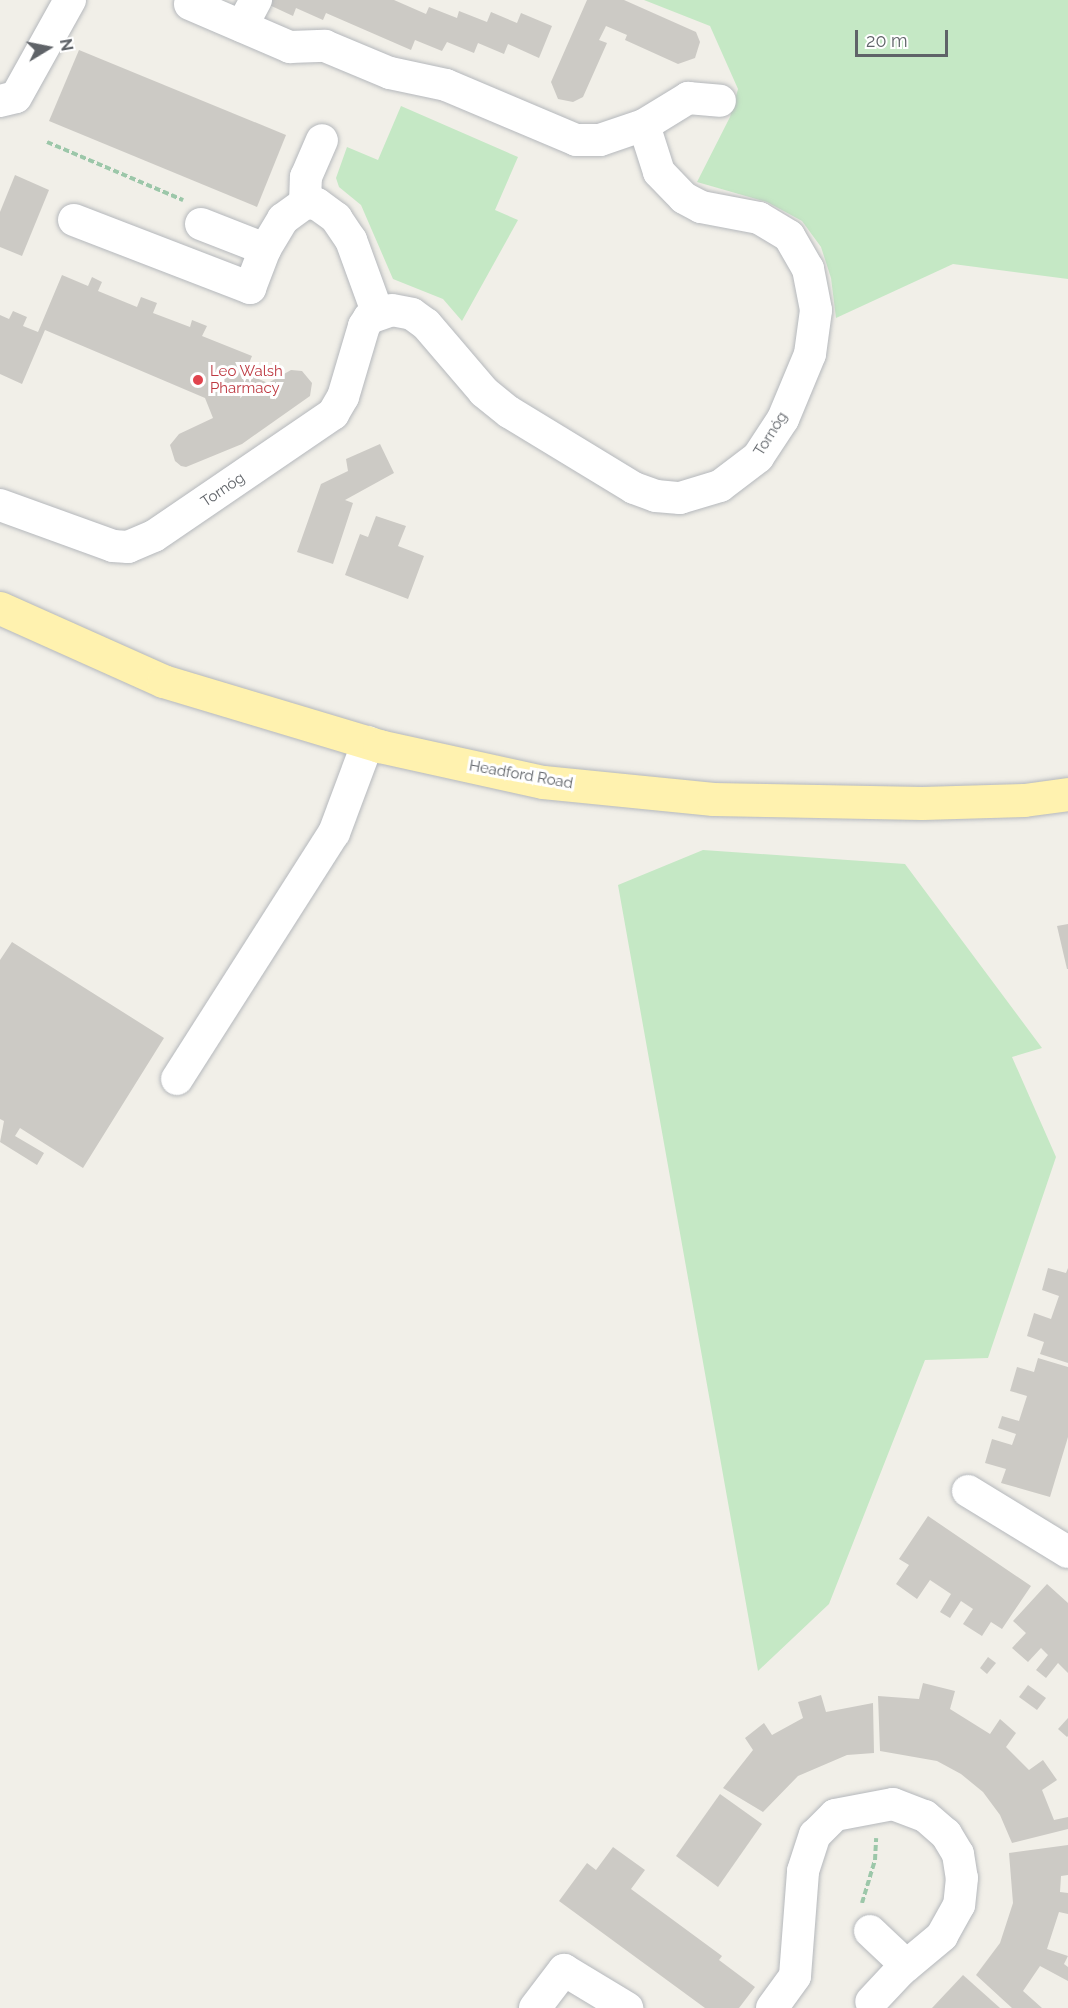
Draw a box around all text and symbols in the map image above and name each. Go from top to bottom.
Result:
north arrow [18,18,78,78]
scale bar [858,18,951,56]
text: 20 m [866,30,908,51]
text: N [56,37,77,52]
place label: Leo Walsh Pharmacy [210,362,283,397]
marker: Leo Walsh Pharmacy [191,373,205,387]
street label: Tornóg [750,409,792,459]
street label: Tornóg [198,469,248,511]
street label: Headford Road [468,757,574,793]

